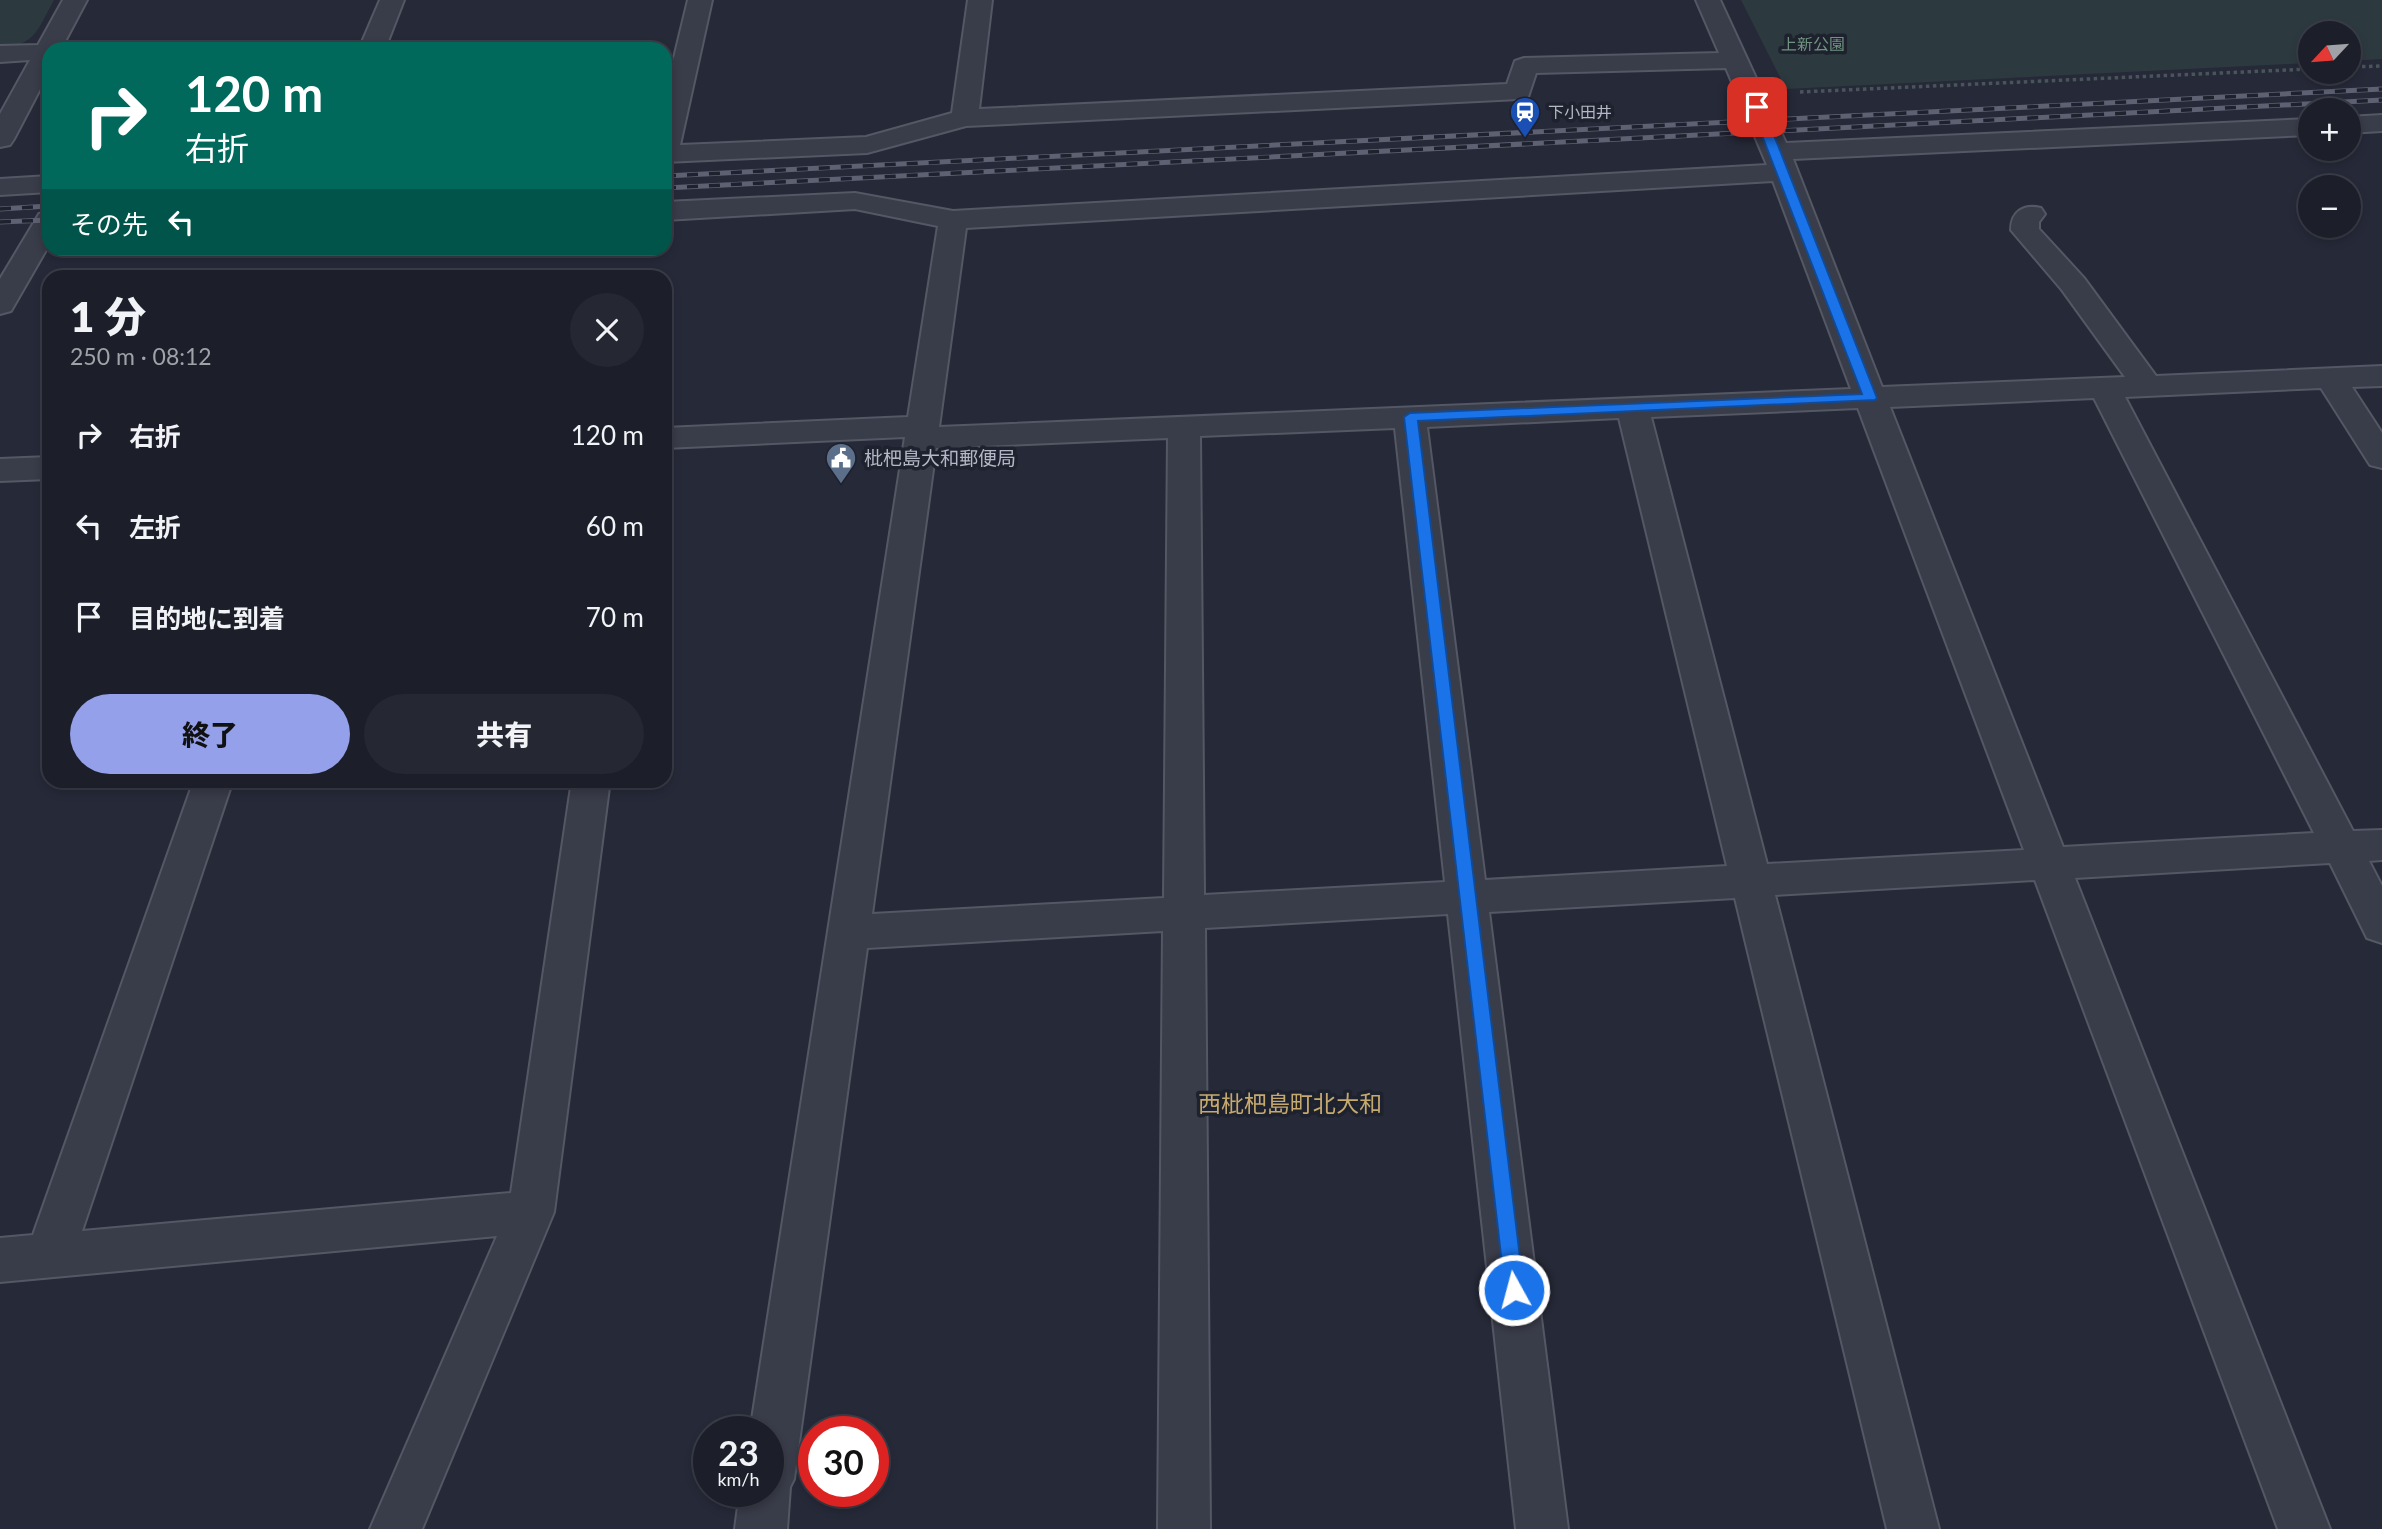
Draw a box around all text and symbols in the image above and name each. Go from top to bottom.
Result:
north arrow [2298,21,2361,84]
map controls [2298,21,2361,238]
park label: 上新公園 [1781,34,1845,53]
text: 120 m [185,64,323,122]
icon: right [70,70,161,161]
pin [1727,77,1787,137]
icon: arrive [1738,88,1776,126]
station icon: 下小田井 [1508,95,1542,139]
button: + [2298,98,2361,161]
place label: 下小田井 [1548,102,1612,121]
text: 右折 [185,128,249,167]
button: − [2298,175,2361,238]
icon: left [162,203,200,241]
text: その先 [70,208,148,240]
text: 1 分 [70,291,146,341]
button: close [570,293,644,367]
text: 250 m · 08:12 [70,342,212,370]
icon: right [70,416,108,454]
text: 120 m [571,419,644,451]
text: 右折 [129,420,181,452]
public building icon: 枇杷島大和郵便局 [824,441,858,485]
place label: 枇杷島大和郵便局 [864,446,1016,469]
icon: left [70,507,108,545]
text: 60 m [586,510,644,542]
text: 左折 [129,511,181,543]
icon: arrive [70,598,108,636]
text: 70 m [586,601,644,633]
text: 目的地に到着 [129,602,285,634]
button: 終了 [70,694,350,774]
button: 共有 [364,694,644,774]
district label: 西枇杷島町北大和 [1198,1089,1382,1117]
position arrow [1477,1253,1551,1327]
speed limit sign: 30 [798,1416,889,1507]
text: 23 [718,1431,759,1473]
text: km/h [717,1468,760,1490]

